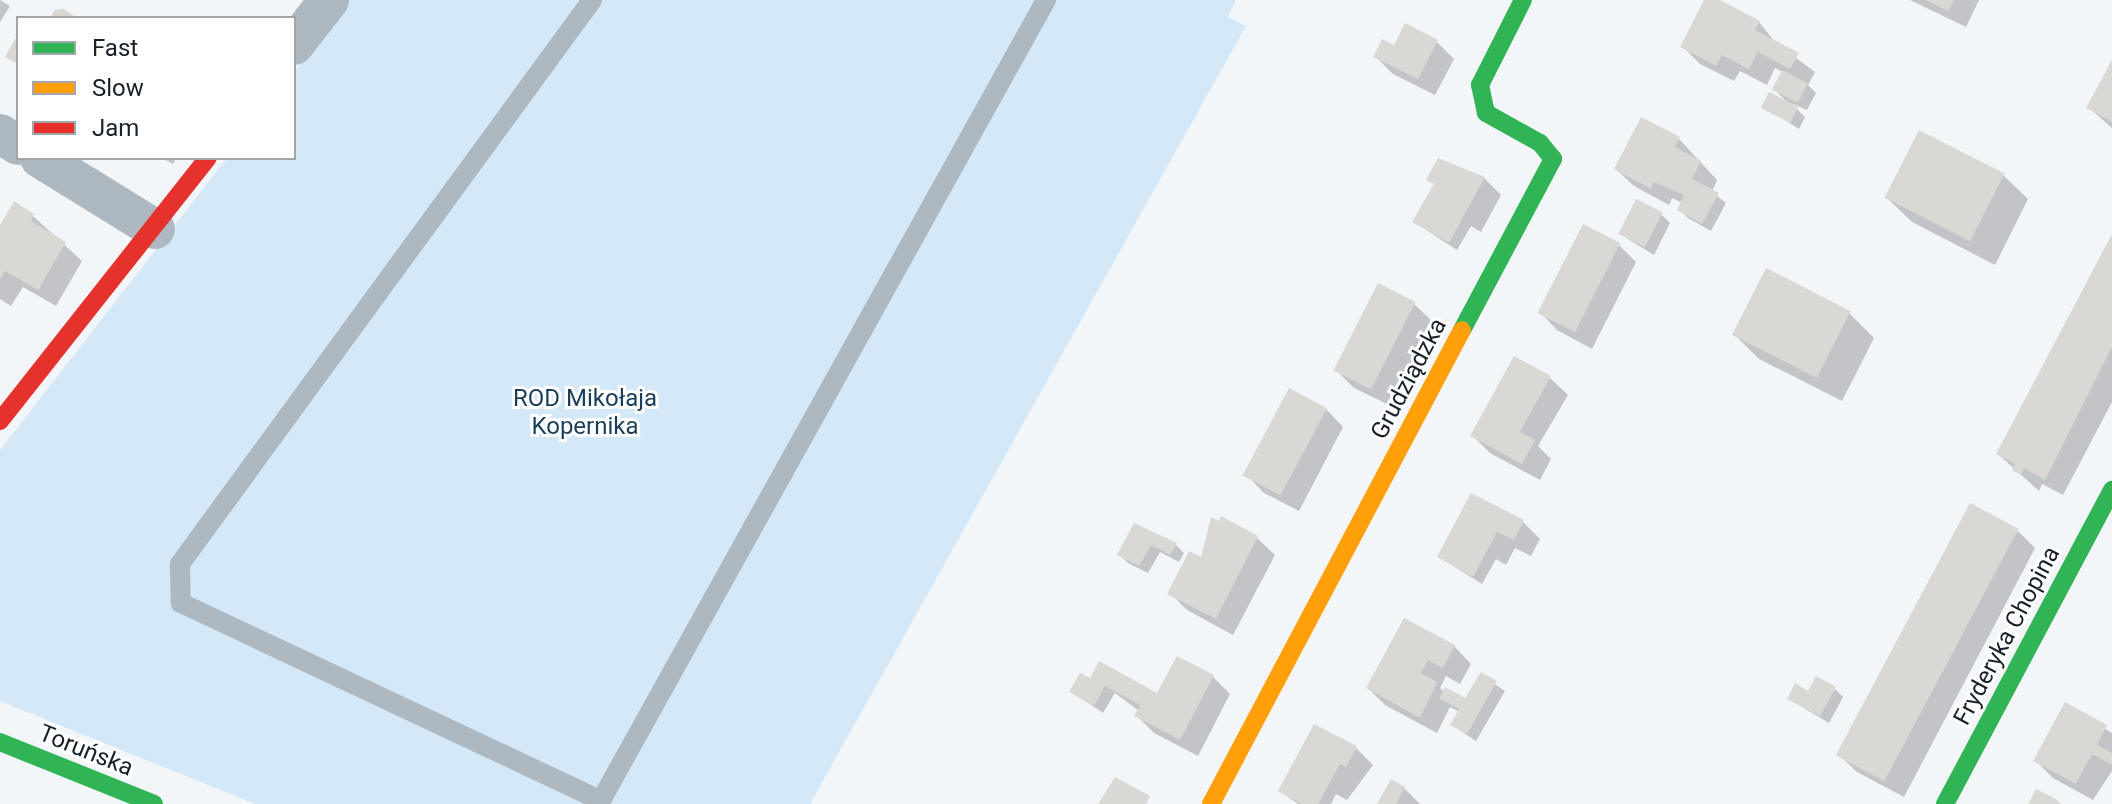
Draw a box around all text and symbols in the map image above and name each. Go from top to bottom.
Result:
legend [16,16,296,160]
text: Fast [92,34,138,62]
text: Slow [92,74,144,102]
text: Jam [92,114,139,142]
street label: Grudziądzka [1365,314,1453,444]
park label: ROD Mikołaja Kopernika [513,385,657,441]
street label: Fryderyka Chopina [1948,542,2066,730]
street label: Toruńska [35,719,137,783]

